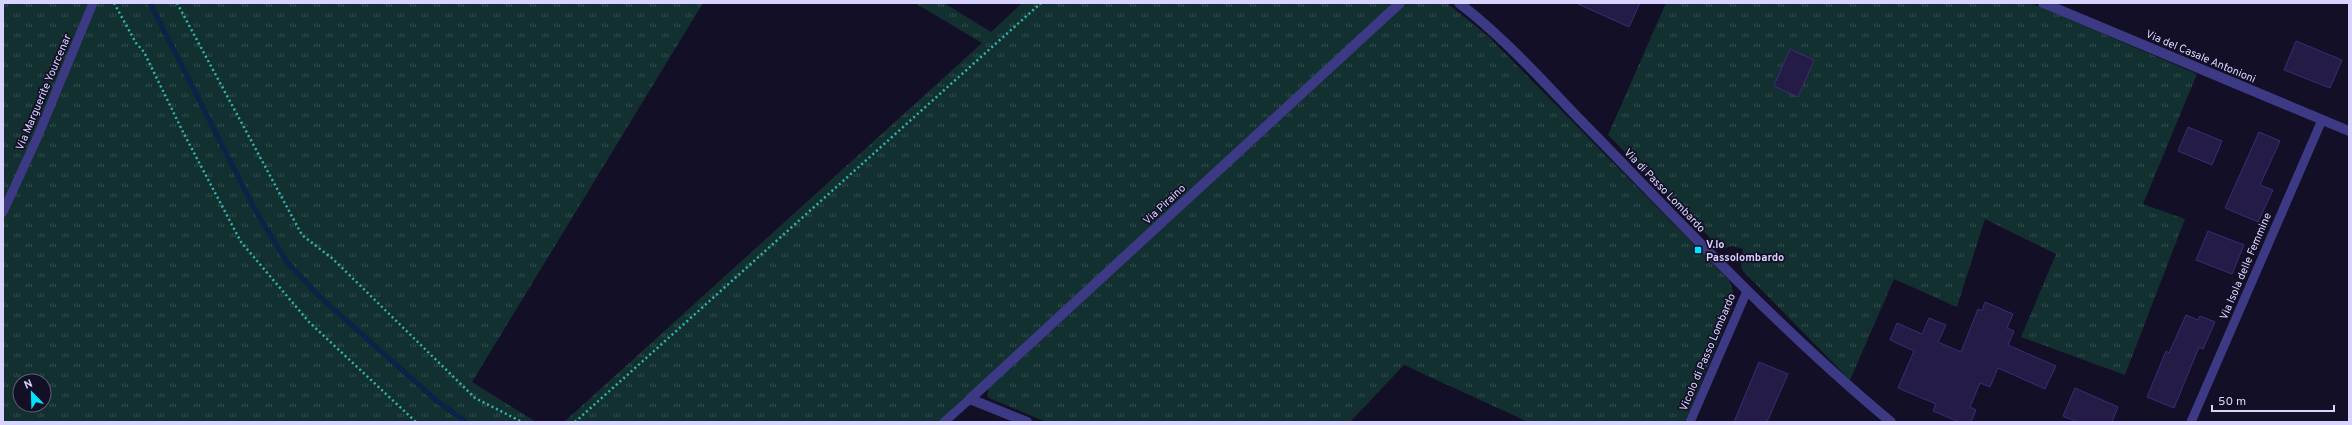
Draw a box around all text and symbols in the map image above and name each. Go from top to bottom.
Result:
street label: Via del Casale Antonioni [2143,27,2258,86]
street label: Via Marguerite Yourcenar [13,32,75,153]
street label: Via di Passo Lombardo [1621,146,1708,236]
street label: Via Piraino [1140,181,1189,228]
street label: Via Isola delle Femmine [2217,211,2275,322]
place label: V.lo Passolombardo [1706,238,1784,265]
marker: V.lo Passolombardo [1693,245,1703,255]
street label: Vicolo di Passo Lombardo [1677,291,1739,413]
north arrow [12,373,52,413]
text: N [22,377,35,393]
scale bar [2212,387,2334,413]
text: 50 m [2218,394,2246,410]

